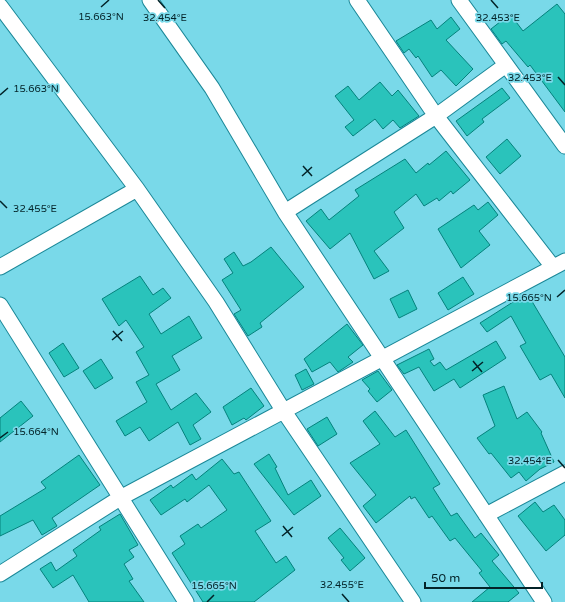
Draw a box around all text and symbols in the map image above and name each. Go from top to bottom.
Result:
text: 15.663°N [78,11,124,23]
text: 32.454°E [143,12,187,24]
text: 32.453°E [476,12,520,24]
text: 32.453°E [508,72,552,84]
text: 15.663°N [13,83,59,95]
text: 32.455°E [13,203,57,215]
text: 15.665°N [506,292,552,304]
text: 15.664°N [13,426,59,438]
text: 32.454°E [508,455,552,467]
scale bar [425,564,542,590]
text: 50 m [431,571,460,585]
text: 32.455°E [320,579,364,591]
text: 15.665°N [191,580,237,592]

